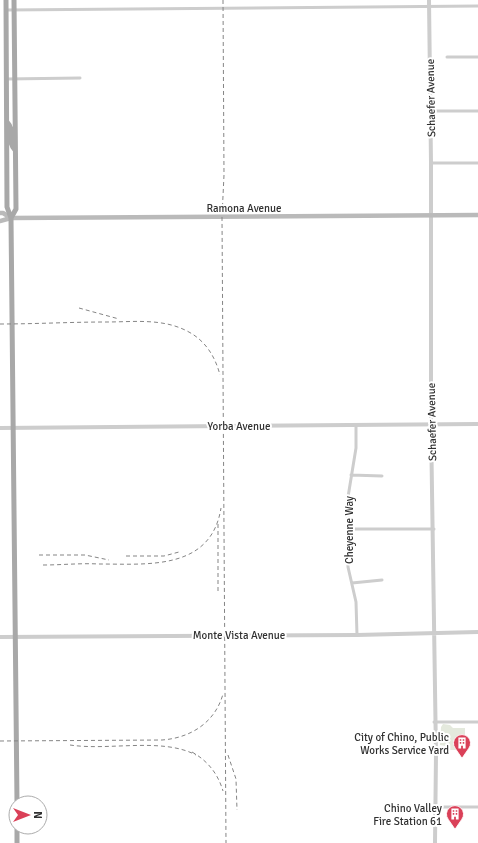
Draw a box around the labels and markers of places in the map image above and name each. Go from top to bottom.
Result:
place label: City of Chino, Public Works Service Yard [354,731,449,757]
building icon: City of Chino, Public Works Service Yard [452,733,472,758]
place label: Chino Valley Fire Station 61 [373,802,443,828]
building icon: Chino Valley Fire Station 61 [445,804,465,829]

